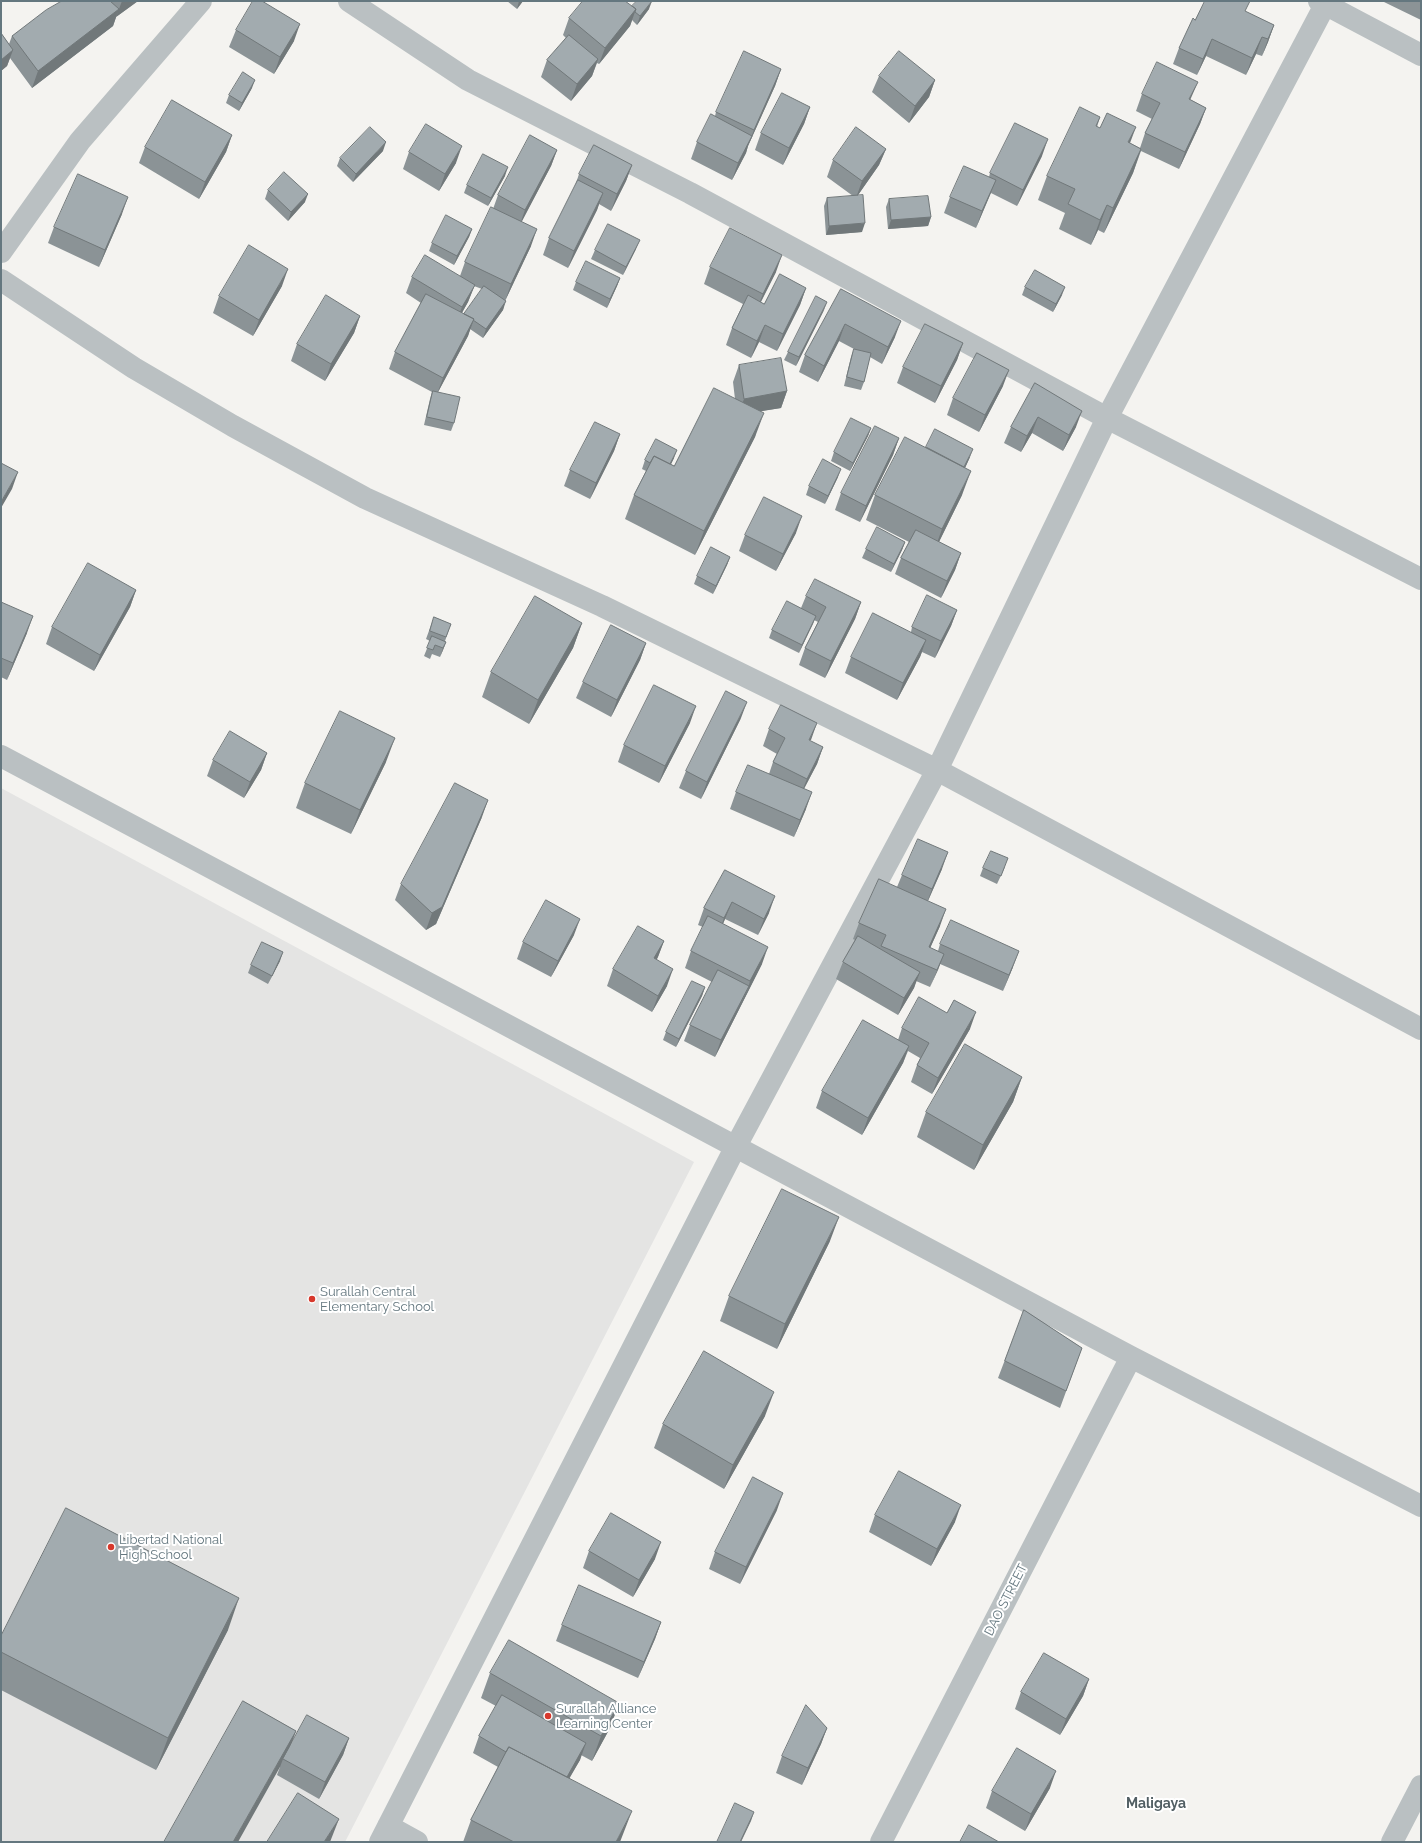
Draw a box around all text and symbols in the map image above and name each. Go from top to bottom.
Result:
place label: Surallah Central Elementary School [320,1284,434,1315]
marker: Surallah Central Elementary School [307,1294,317,1304]
place label: Libertad National High School [119,1532,223,1563]
marker: Libertad National High School [106,1542,116,1552]
street label: DAO STREET [981,1561,1031,1639]
place label: Surallah Alliance Learning Center [556,1701,656,1732]
marker: Surallah Alliance Learning Center [543,1711,553,1721]
district label: Maligaya [1126,1796,1186,1812]

